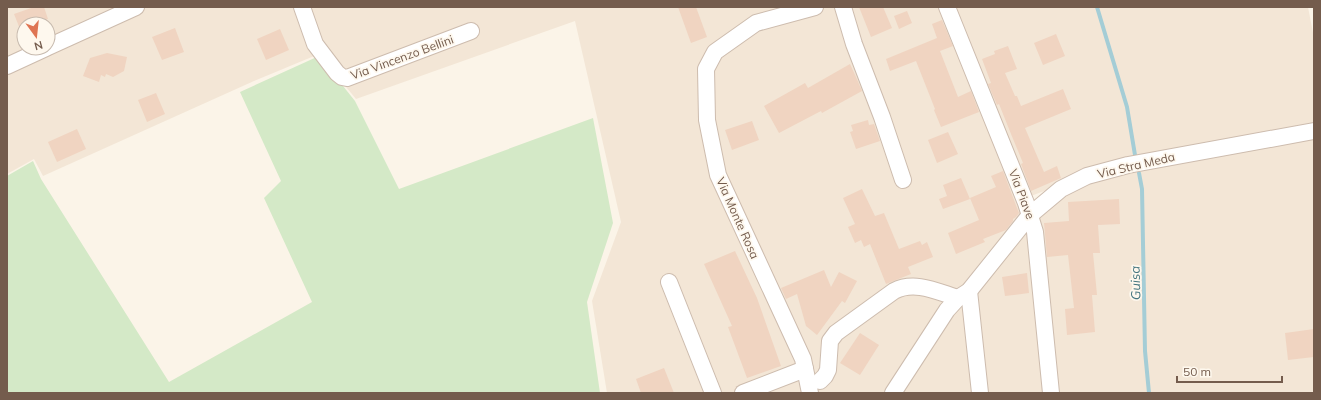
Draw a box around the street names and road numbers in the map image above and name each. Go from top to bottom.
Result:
street label: Via Vincenzo Bellini [348,31,456,83]
street label: Via Stra Meda [1096,149,1176,181]
street label: Via Piave [1006,167,1038,221]
street label: Via Monte Rosa [713,175,763,261]

